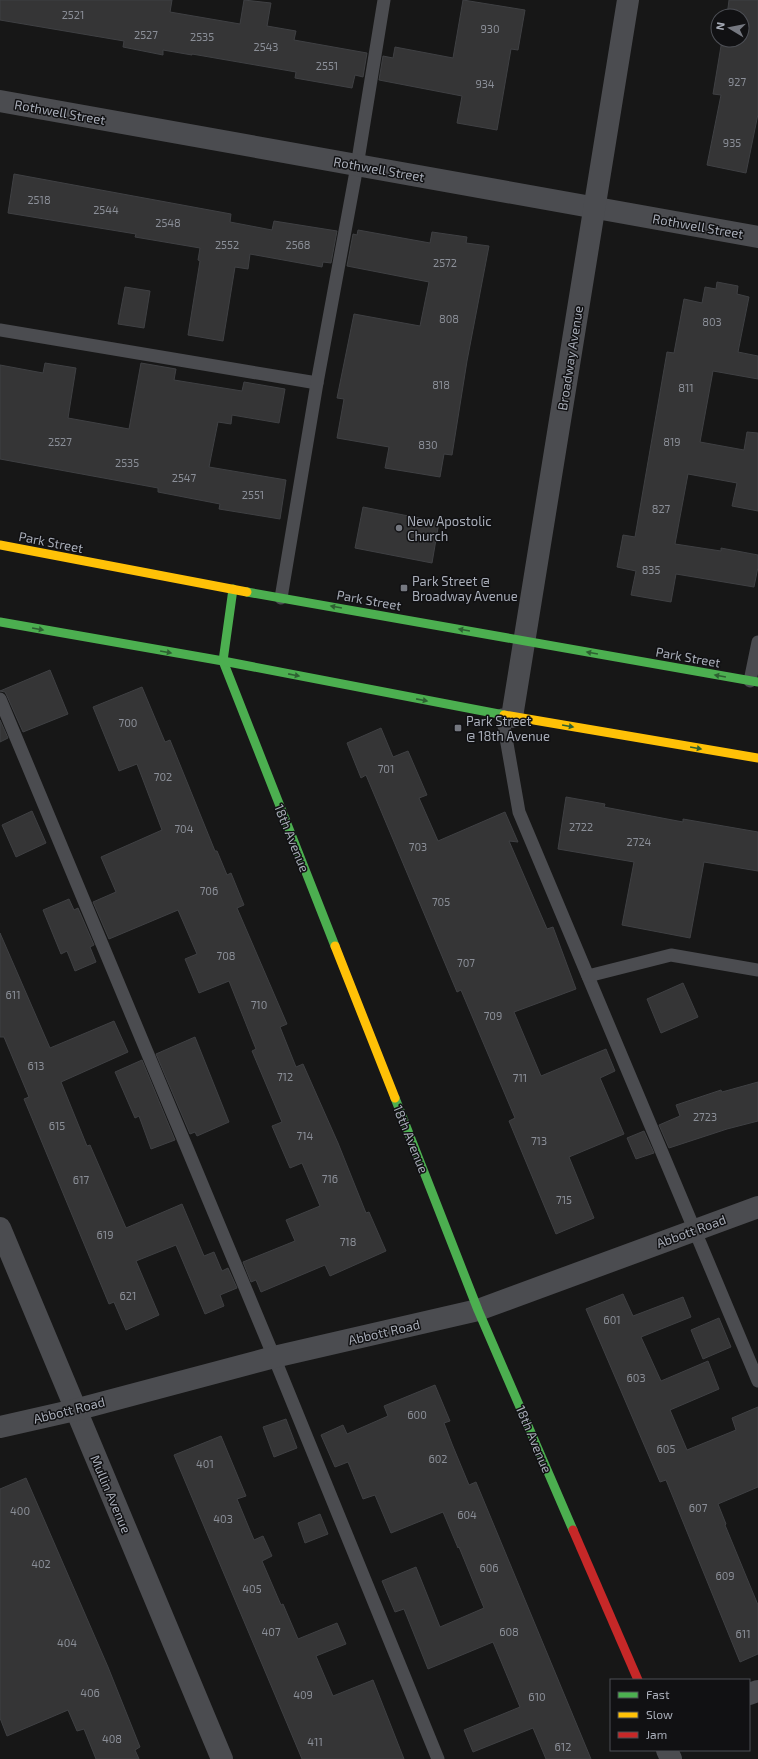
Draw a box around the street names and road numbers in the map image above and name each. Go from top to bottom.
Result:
street label: Rothwell Street [13,96,107,128]
street label: Rothwell Street [332,153,426,185]
street label: Rothwell Street [651,210,745,242]
street label: Broadway Avenue [554,305,586,411]
street label: Park Street [17,528,85,556]
street label: Park Street [335,586,403,614]
street label: Park Street [654,643,722,671]
street label: 18th Avenue [271,802,313,874]
street label: 18th Avenue [390,1103,432,1175]
street label: Abbott Road [654,1211,728,1251]
street label: Abbott Road [347,1316,421,1348]
street label: Abbott Road [32,1393,106,1427]
street label: 18th Avenue [513,1403,555,1475]
street label: Mullin Avenue [87,1452,135,1536]

